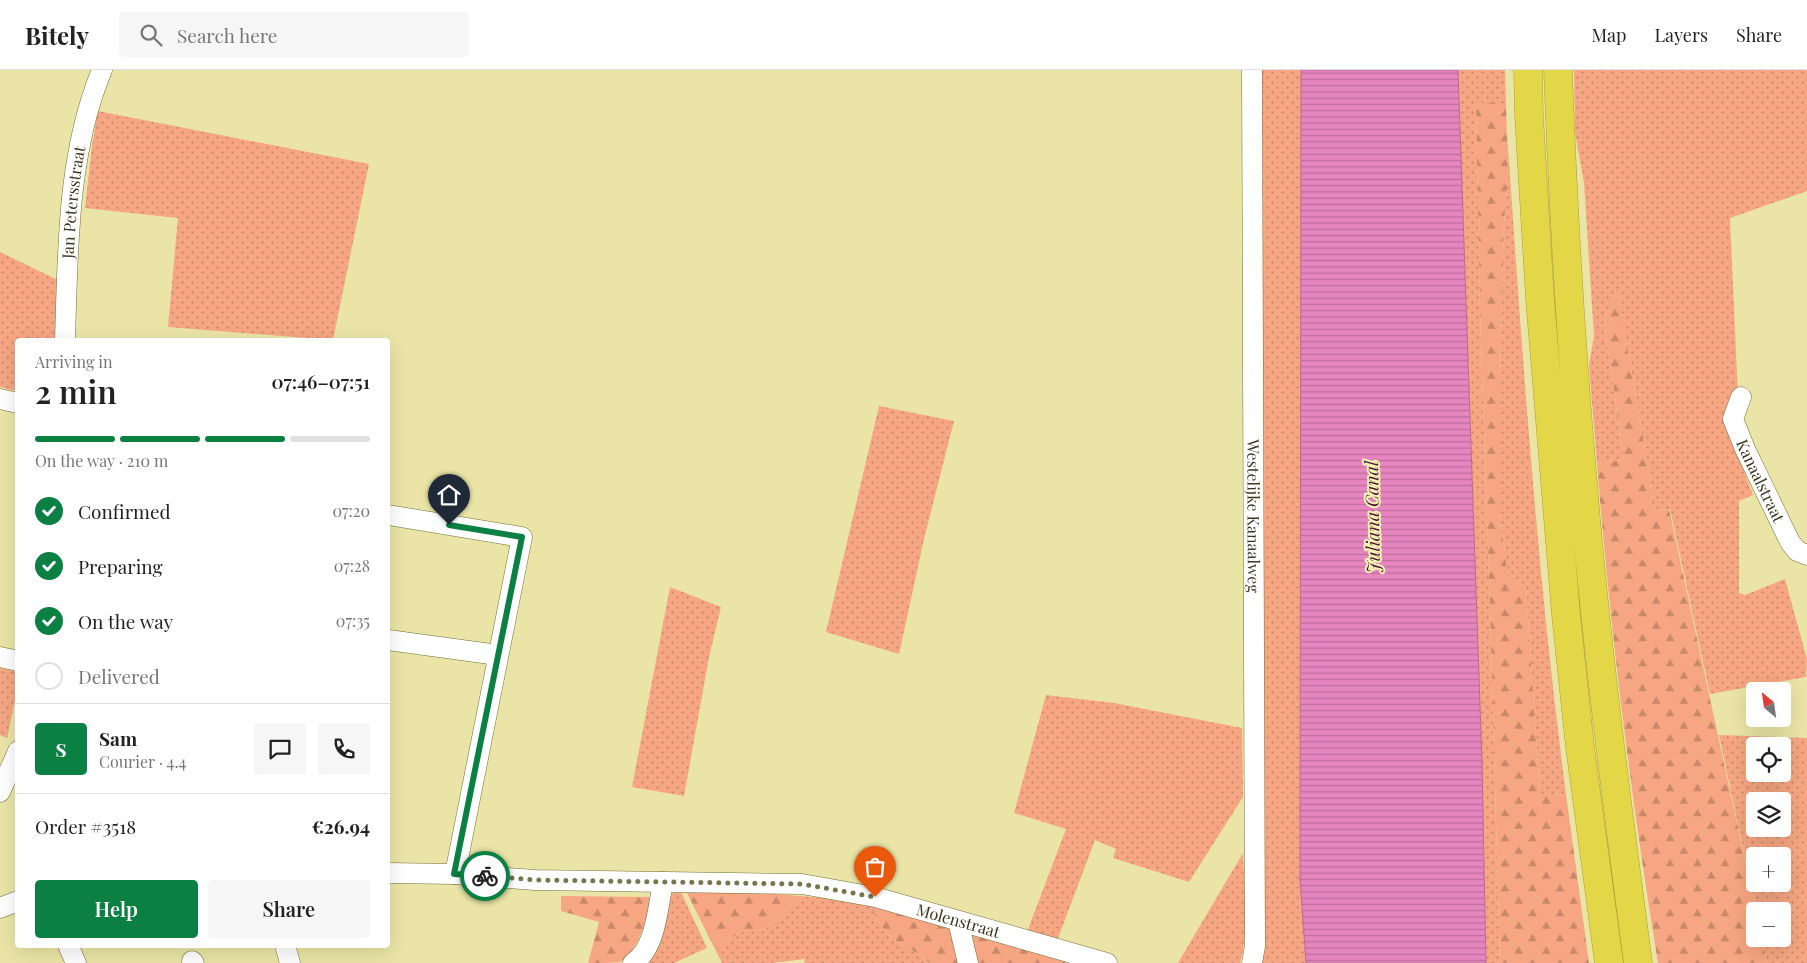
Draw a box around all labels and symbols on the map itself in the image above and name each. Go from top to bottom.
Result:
street label: Jan Petersstraat [57,144,89,260]
street label: Kanaalstraat [1732,436,1790,526]
street label: Westelijke Kanaalweg [1243,438,1265,593]
water label: Juliana Canal [1359,460,1385,573]
pin [428,474,470,525]
north arrow [1746,682,1791,728]
pin [854,846,896,897]
courier [460,851,510,901]
street label: Molenstraat [914,898,1003,942]

